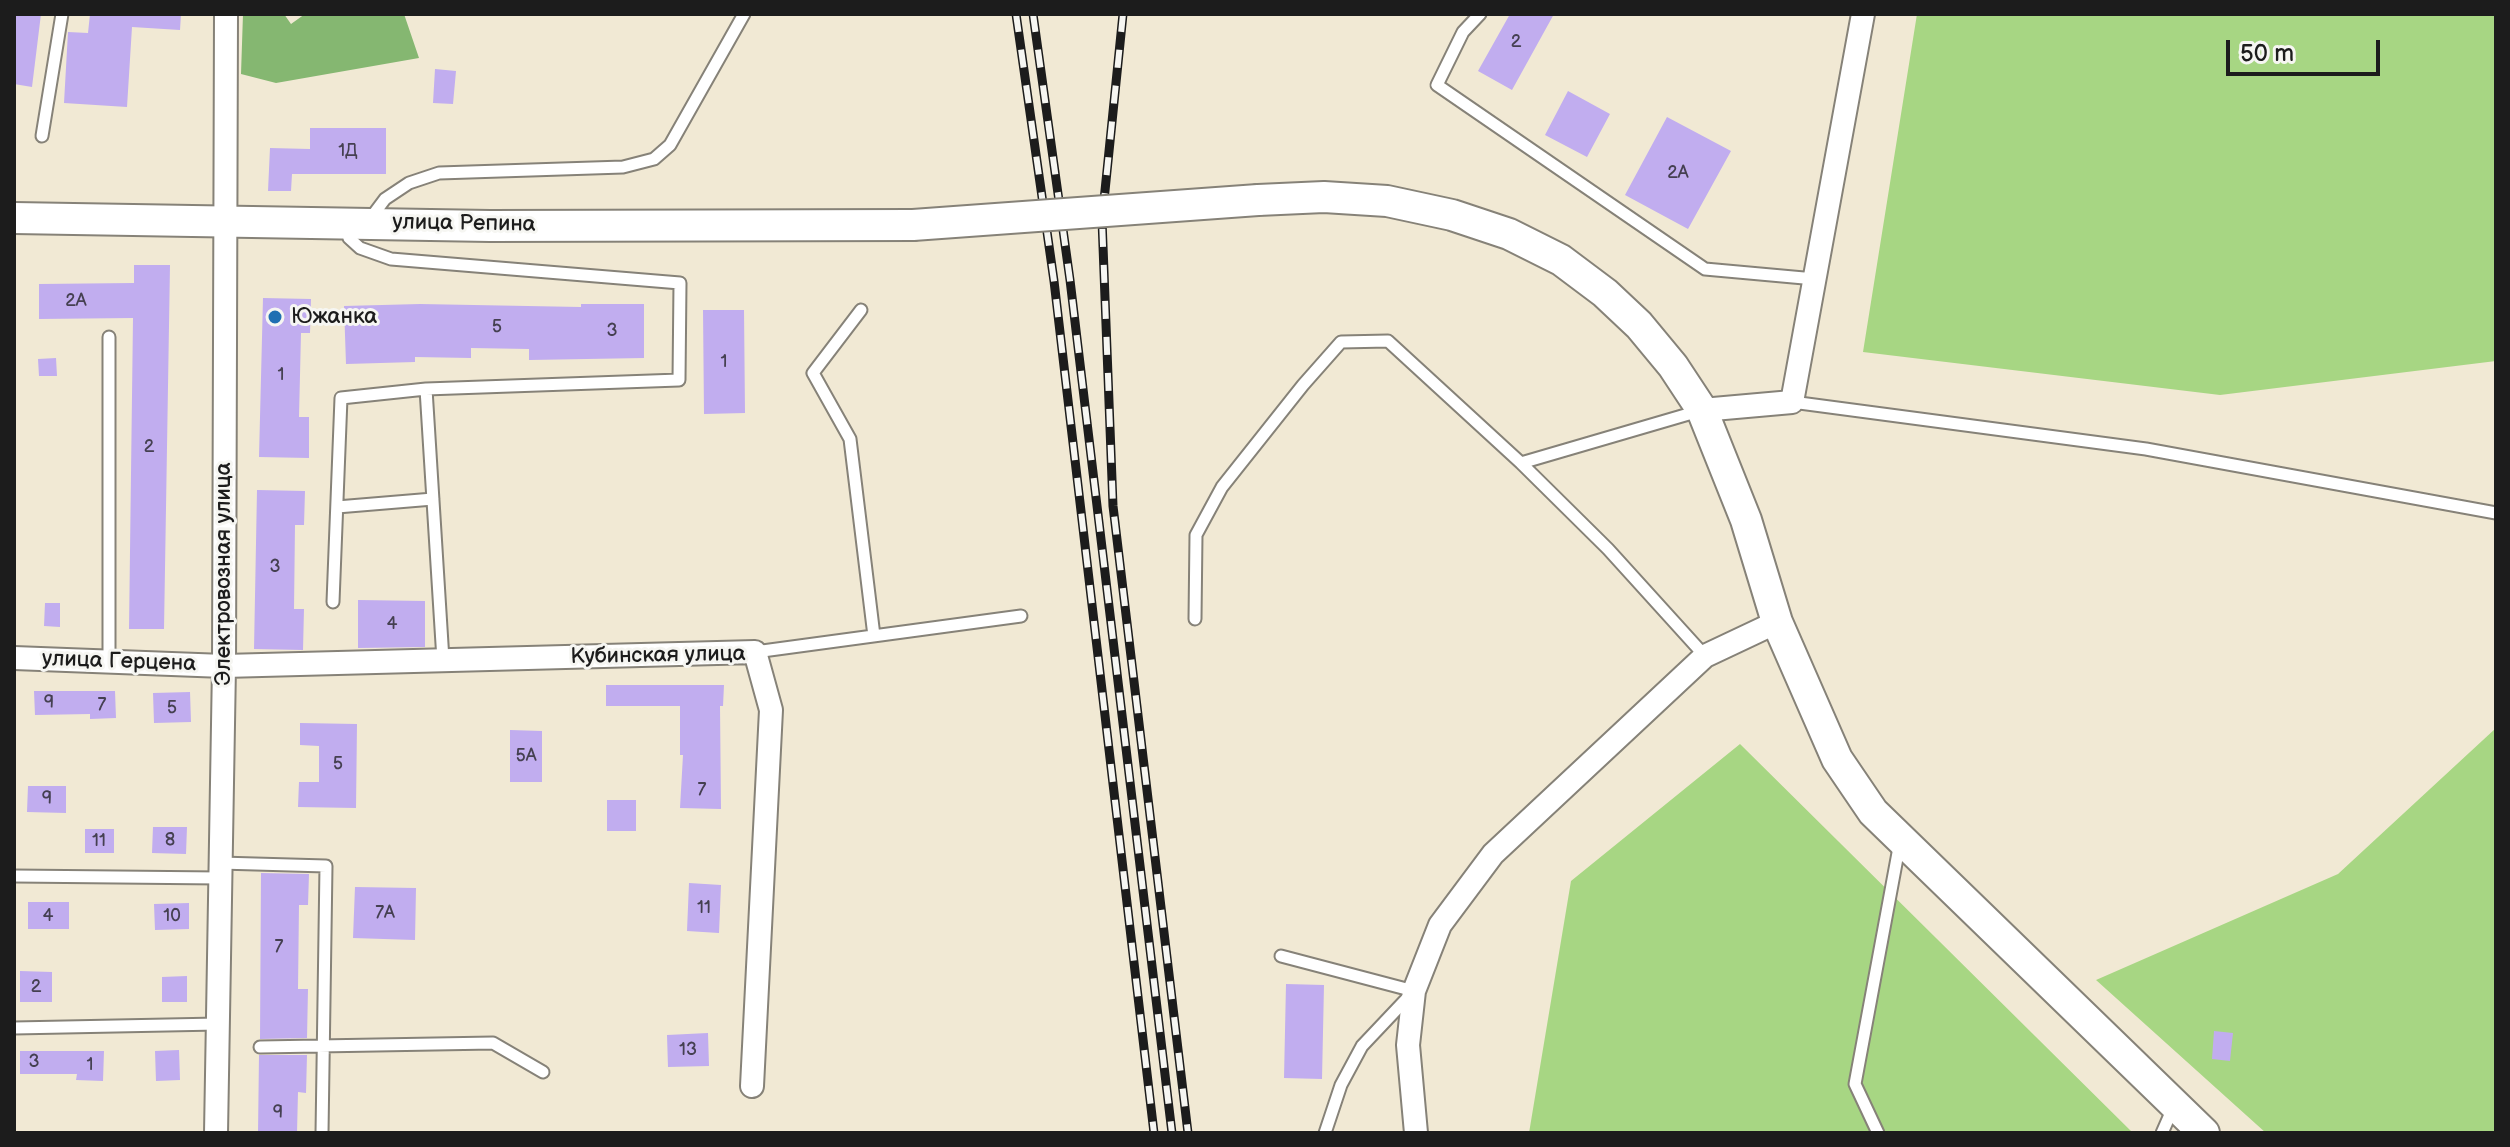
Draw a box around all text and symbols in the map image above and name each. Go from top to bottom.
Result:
scale bar [2230,24,2384,74]
house number: 2 [1511,31,1521,53]
text: 50 m [2240,39,2294,68]
house number: 1Д [338,140,358,162]
house number: 2А [1667,162,1689,184]
street label: улица Репина [392,210,536,238]
house number: 2А [65,290,87,312]
place label: Южанка [291,304,377,330]
marker: Южанка [266,308,284,326]
house number: 5 [492,316,502,338]
house number: 3 [606,320,618,342]
house number: 1 [721,351,727,373]
house number: 1 [278,364,284,386]
house number: 2 [144,436,154,458]
street label: Электровозная улица [211,462,237,686]
house number: 3 [269,556,281,578]
house number: 4 [387,613,397,635]
street label: Кубинская улица [570,641,746,671]
street label: улица Герцена [41,646,197,678]
house number: 9 [44,692,54,714]
house number: 7 [98,694,106,716]
house number: 5 [167,697,177,719]
house number: 5А [515,745,537,767]
house number: 5 [333,753,343,775]
house number: 7 [698,779,706,801]
house number: 9 [42,788,52,810]
house number: 8 [165,829,175,851]
house number: 11 [92,830,106,852]
house number: 11 [697,897,711,919]
house number: 7А [375,902,395,924]
house number: 4 [43,905,53,927]
house number: 10 [163,905,181,927]
house number: 7 [275,936,283,958]
house number: 2 [31,976,41,998]
house number: 13 [679,1039,697,1061]
house number: 3 [28,1051,40,1073]
house number: 1 [87,1054,93,1076]
house number: 9 [273,1102,283,1124]

